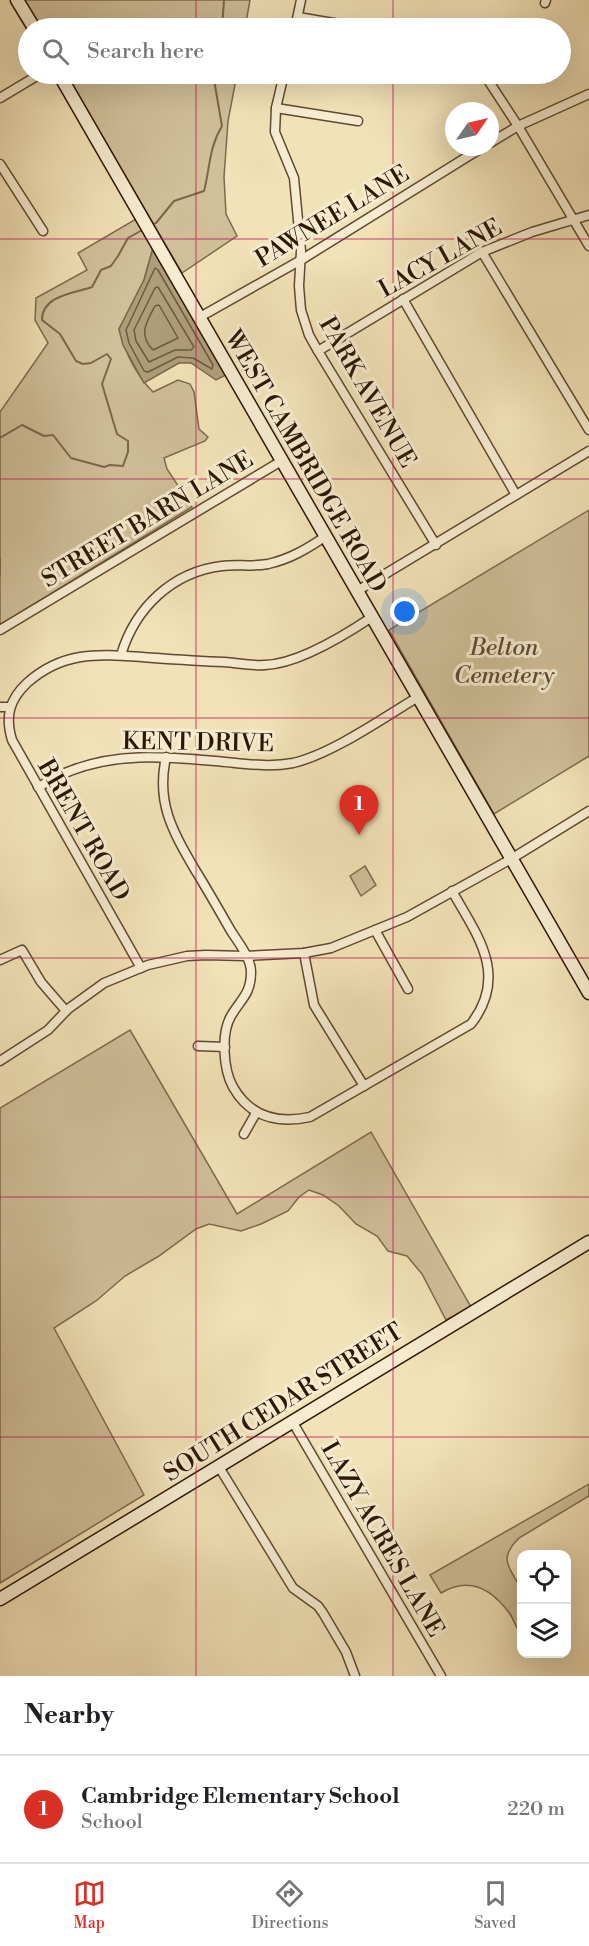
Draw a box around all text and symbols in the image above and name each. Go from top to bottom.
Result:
search box [18,18,571,84]
icon: search [39,35,72,68]
text: Search here [87,38,204,65]
north arrow [445,102,499,156]
street label: PAWNEE LANE [250,159,415,274]
street label: LACY LANE [374,213,507,305]
street label: PARK AVENUE [312,312,422,473]
street label: WEST CAMBRIDGE ROAD [217,324,393,598]
street label: STREET BARN LANE [36,445,259,595]
your location [390,597,419,626]
park label: Belton Cemetery [454,633,555,691]
street label: KENT DRIVE [122,727,274,759]
street label: BRENT ROAD [30,753,136,907]
pin: 1 [340,786,378,835]
street label: SOUTH CEDAR STREET [158,1317,409,1489]
street label: LAZY ACRES LANE [314,1436,450,1643]
map controls [517,1550,571,1658]
button: locate [517,1550,571,1604]
button: layers [517,1604,571,1658]
text: Nearby [24,1699,114,1731]
text: Cambridge Elementary School [81,1783,400,1810]
text: 1 [39,1797,48,1822]
text: 220 m [507,1797,565,1822]
text: School [81,1810,143,1835]
tab: Map [73,1877,106,1933]
tab: Directions [251,1877,329,1933]
tab: Saved [474,1877,516,1933]

